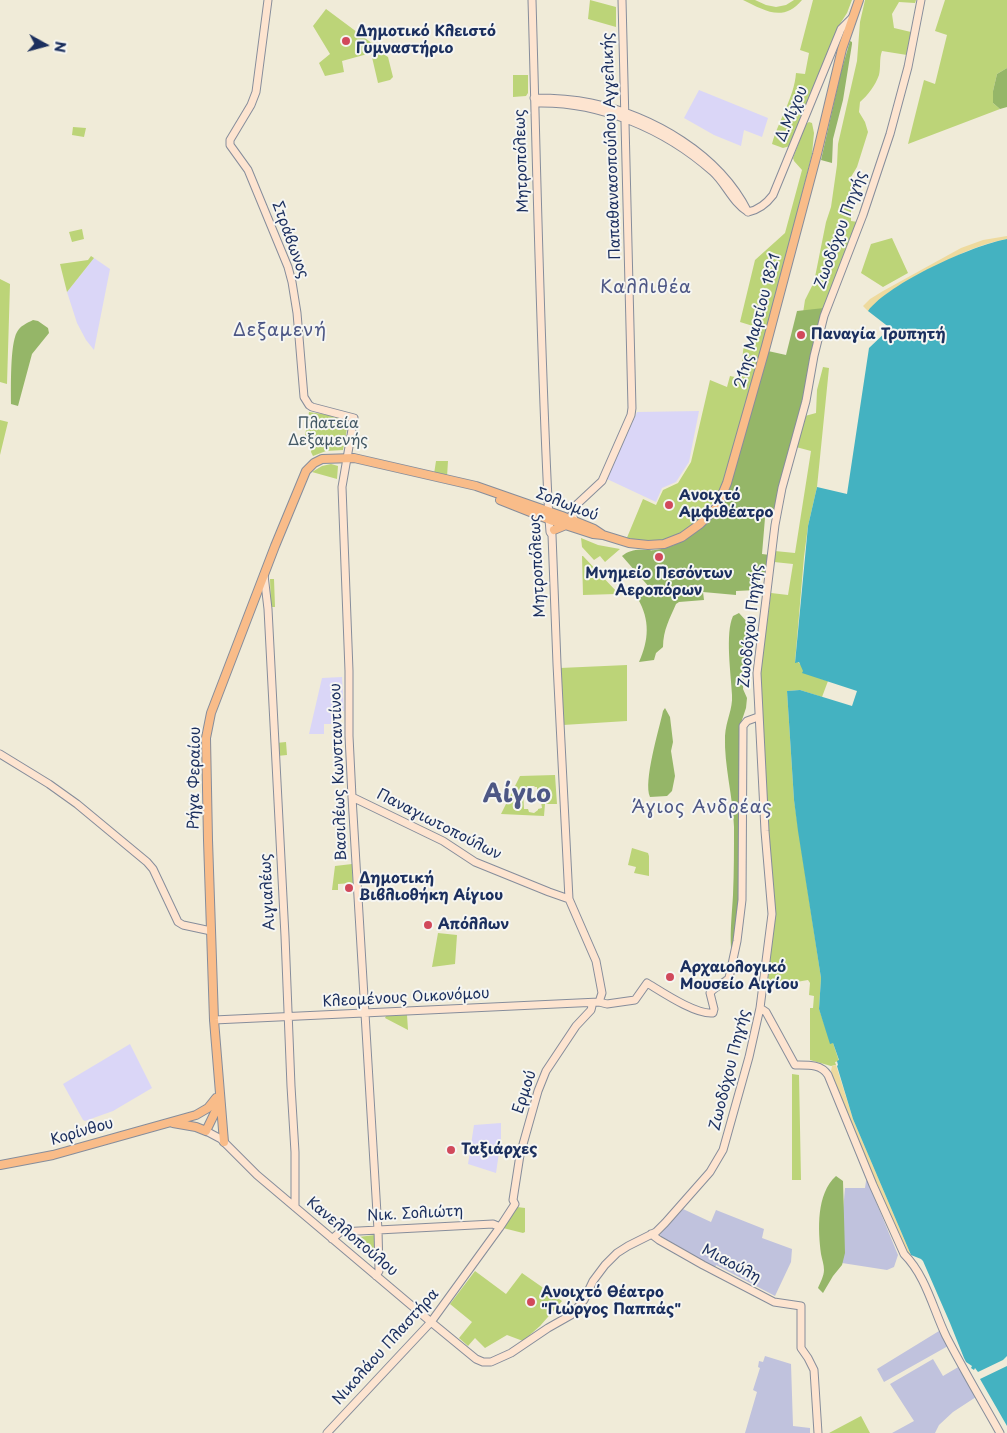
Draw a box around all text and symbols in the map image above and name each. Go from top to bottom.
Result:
north arrow [20,20,70,70]
place label: Δημοτικό Κλειστό Γυμναστήριο [356,23,496,58]
street label: Παπαθανασοπούλου Αγγελικής [599,32,625,260]
marker: Δημοτικό Κλειστό Γυμναστήριο [340,35,352,47]
text: N [49,40,71,54]
street label: Δ.Μίχου [772,83,812,145]
street label: Μητροπόλεως [511,109,533,213]
street label: Ζωοδόχου Πηγής [811,169,871,291]
street label: Στράβωνος [268,199,312,281]
street label: 21ης Μαρτίου 1821 [731,252,785,390]
district label: Καλλιθέα [600,277,692,299]
district label: Δεξαμενή [232,320,328,342]
place label: Παναγία Τρυπητή [811,326,946,344]
marker: Παναγία Τρυπητή [795,329,807,341]
park label: Πλατεία Δεξαμενής [288,415,368,450]
street label: Σολωμού [533,485,601,525]
place label: Aνοιχτό Aμφιθέατρο [679,487,773,522]
marker: Aνοιχτό Aμφιθέατρο [663,499,675,511]
street label: Μητροπόλεως [526,514,550,618]
marker: Μνημείο Πεσόντων Αεροπόρων [653,551,665,563]
street label: Ζωοδόχου Πηγής [736,563,766,689]
place label: Μνημείο Πεσόντων Αεροπόρων [585,565,733,600]
street label: Βασιλέως Κωνσταντίνου [327,683,351,861]
street label: Ρήγα Φεραίου [185,726,205,830]
district label: Αίγιο [483,780,551,810]
street label: Παναγιωτοπούλων [374,786,504,864]
district label: Άγιος Ανδρέας [630,797,774,819]
street label: Αιγιαλέως [257,853,279,931]
place label: Δημοτική Βιβλιοθήκη Αίγιου [359,870,503,905]
marker: Δημοτική Βιβλιοθήκη Αίγιου [343,882,355,894]
place label: Απόλλων [438,916,509,934]
marker: Απόλλων [422,919,434,931]
place label: Αρχαιολογικό Μουσείο Αιγίου [680,959,799,994]
marker: Αρχαιολογικό Μουσείο Αιγίου [664,971,676,983]
street label: Κλεομένους Οικονόμου [322,985,490,1011]
street label: Ζωοδόχου Πηγής [706,1008,754,1132]
street label: Ερμού [510,1068,540,1116]
street label: Κορίνθου [48,1114,116,1150]
place label: Ταξιάρχες [461,1141,537,1159]
marker: Ταξιάρχες [445,1144,457,1156]
street label: Κανελλοπούλου [303,1194,401,1280]
street label: Νικ. Σολιώτη [366,1202,464,1226]
street label: Μιαούλη [698,1241,764,1287]
place label: Ανοιχτό Θέατρο "Γιώργος Παππάς" [541,1284,681,1319]
street label: Νικολάου Πλαστήρα [329,1285,443,1409]
marker: Ανοιχτό Θέατρο "Γιώργος Παππάς" [525,1296,537,1308]

